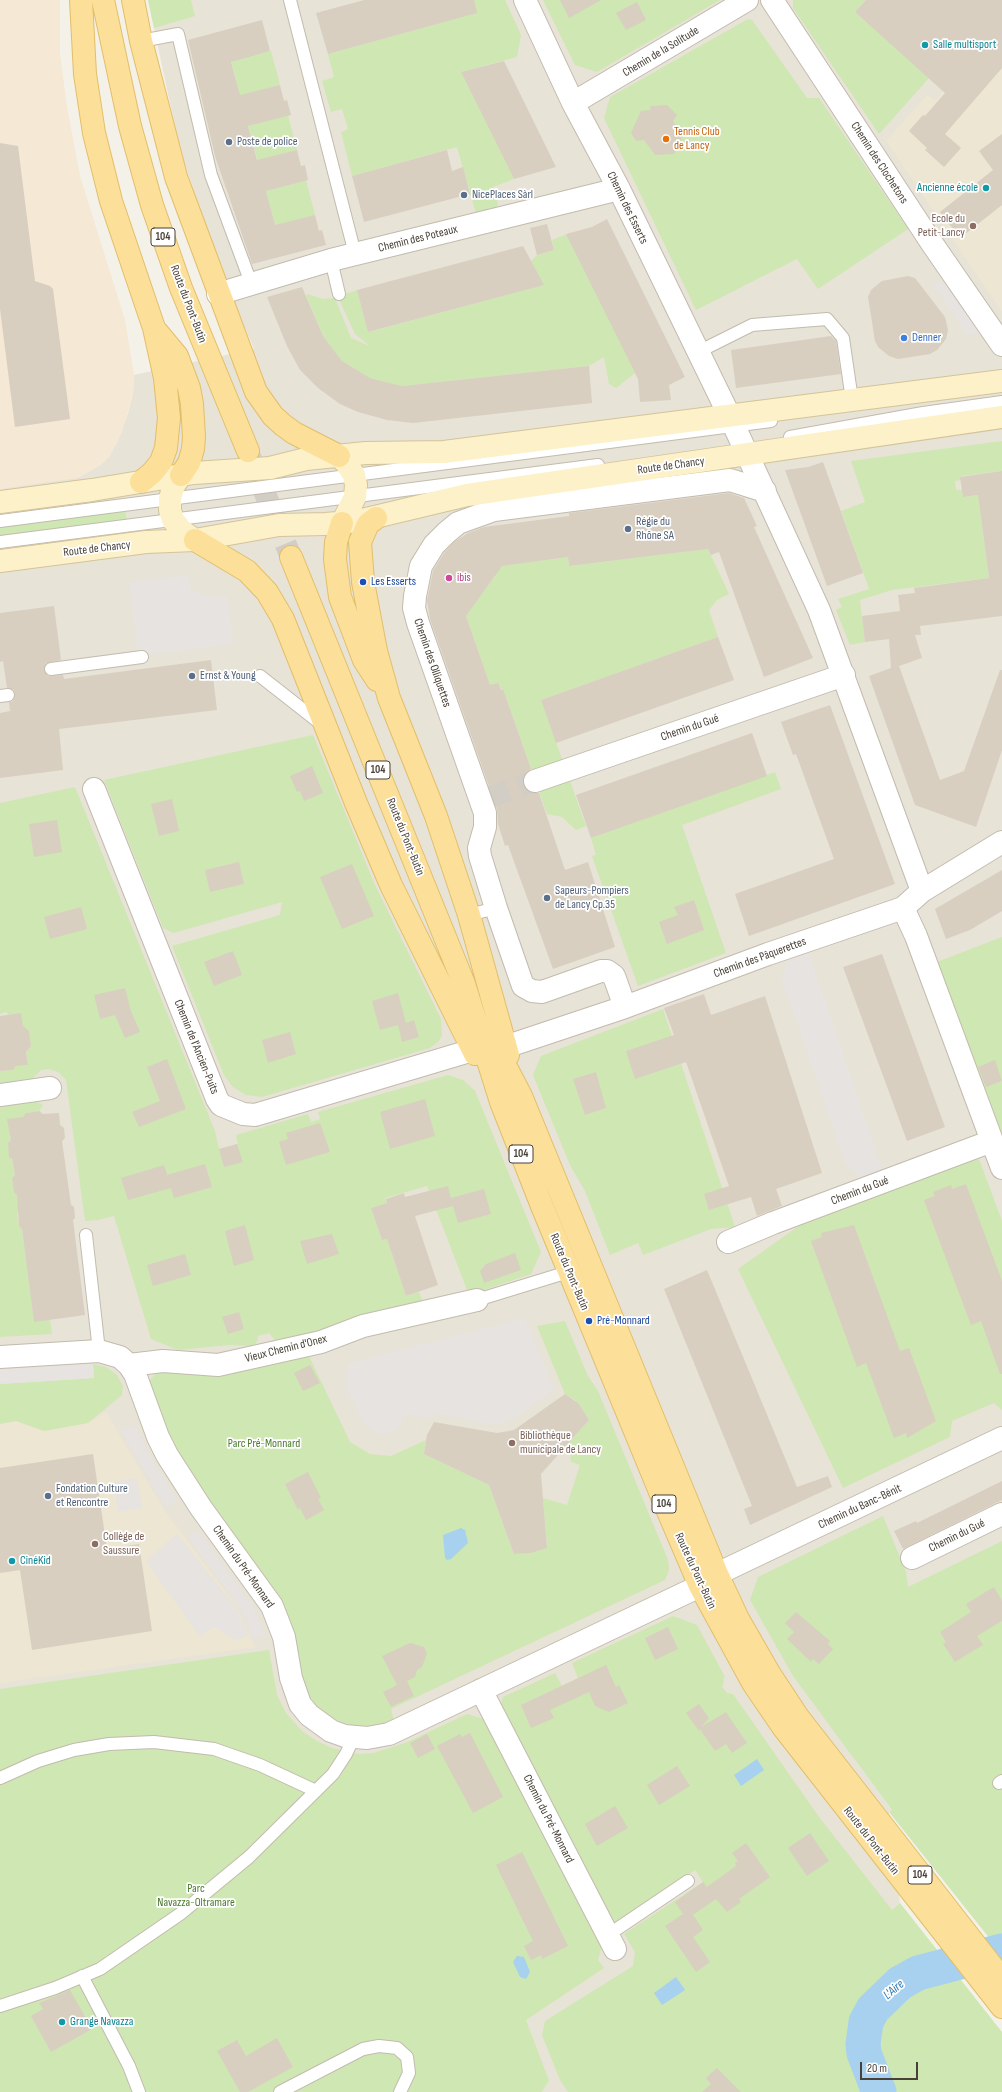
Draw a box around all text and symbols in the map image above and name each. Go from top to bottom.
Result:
street label: Chemin de la Solitude [620,24,702,80]
place label: Salle multisport [933,38,996,52]
marker: Salle multisport [920,40,930,50]
street label: Chemin des Clochetons [847,119,911,207]
place label: Tennis Club de Lancy [674,125,720,153]
marker: Tennis Club de Lancy [661,134,671,144]
place label: Poste de police [237,135,298,149]
marker: Poste de police [224,137,234,147]
street label: Chemin des Esserts [603,170,651,246]
place label: Ancienne école [917,181,978,195]
marker: Ancienne école [981,183,991,193]
place label: NicePlaces Sàrl [472,188,533,202]
marker: NicePlaces Sàrl [459,190,469,200]
place label: Ecole du Petit-Lancy [918,212,965,240]
marker: Ecole du Petit-Lancy [968,221,978,231]
street label: Chemin des Poteaux [377,222,459,256]
road number: 104 [151,228,175,246]
street label: Route du Pont-Butin [167,263,209,345]
place label: Denner [912,331,941,345]
marker: Denner [899,333,909,343]
street label: Route de Chancy [637,454,705,478]
place label: Régie du Rhône SA [636,515,674,543]
marker: Régie du Rhône SA [623,524,633,534]
street label: Route de Chancy [63,538,131,560]
place label: ibis [457,571,471,585]
marker: ibis [444,573,454,583]
place label: Les Esserts [371,575,416,589]
marker: Les Esserts [358,577,368,587]
street label: Chemin des Olliquettes [410,617,454,709]
place label: Ernst & Young [200,669,256,683]
marker: Ernst & Young [187,671,197,681]
street label: Chemin du Gué [659,711,721,745]
road number: 104 [366,761,390,779]
street label: Route du Pont-Butin [383,796,427,878]
place label: Sapeurs-Pompiers de Lancy Cp.35 [555,884,629,912]
marker: Sapeurs-Pompiers de Lancy Cp.35 [542,893,552,903]
street label: Chemin des Pâquerettes [712,935,808,981]
street label: Chemin de l'Ancien-Puits [170,998,222,1096]
road number: 104 [509,1145,533,1163]
street label: Chemin du Gué [829,1173,891,1209]
street label: Route du Pont-Butin [546,1231,592,1313]
place label: Pré-Monnard [597,1314,650,1328]
marker: Pré-Monnard [584,1316,594,1326]
street label: Vieux Chemin d'Onex [244,1332,328,1366]
place label: Bibliothèque municipale de Lancy [520,1429,601,1457]
park label: Parc Pré-Monnard [228,1437,300,1451]
marker: Bibliothèque municipale de Lancy [507,1438,517,1448]
street label: Chemin du Banc-Bénit [816,1481,904,1533]
place label: Fondation Culture et Rencontre [56,1482,128,1510]
marker: Fondation Culture et Rencontre [43,1491,53,1501]
road number: 104 [652,1495,676,1513]
street label: Chemin du Gué [927,1516,987,1556]
street label: Chemin du Pré-Monnard [209,1523,277,1611]
place label: Collège de Saussure [103,1530,144,1558]
street label: Route du Pont-Butin [671,1531,719,1611]
marker: Collège de Saussure [90,1539,100,1549]
place label: CinéKid [20,1554,51,1568]
marker: CinéKid [7,1556,17,1566]
street label: Chemin du Pré-Monnard [519,1772,577,1866]
street label: Route du Pont-Butin [840,1804,902,1878]
road number: 104 [908,1866,932,1884]
park label: Parc Navazza-Oltramare [157,1882,235,1910]
water label: L'Aire [880,1977,908,2003]
place label: Grange Navazza [70,2015,133,2029]
marker: Grange Navazza [57,2017,67,2027]
scale bar [862,2054,920,2080]
text: 20 m [867,2061,887,2076]

